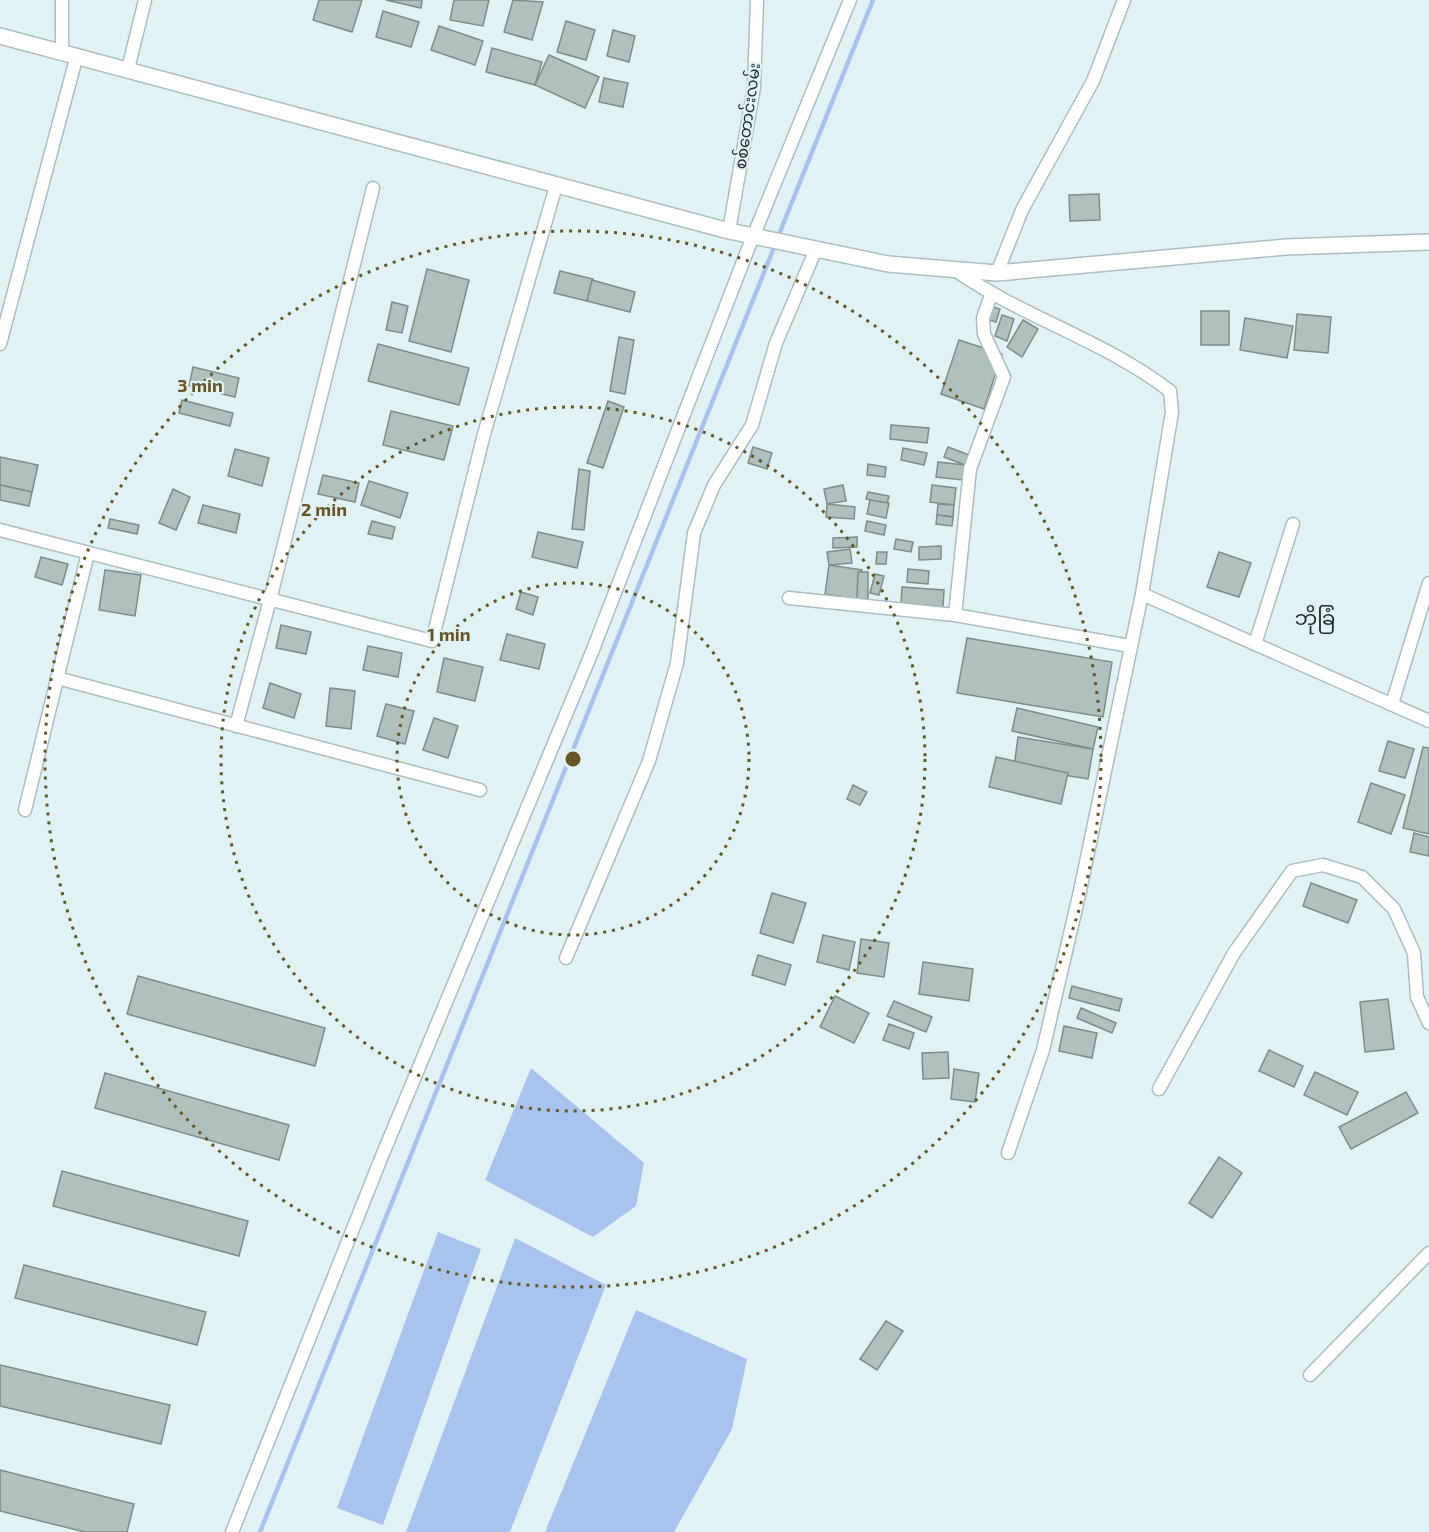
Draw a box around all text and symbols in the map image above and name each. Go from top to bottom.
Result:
street label: စစ်တောင်းလမ်း [729,61,763,170]
text: 3 min [177,374,223,396]
text: 2 min [301,498,347,520]
district label: ဘိုခြံ [1295,604,1335,635]
text: 1 min [427,623,471,645]
centre of rings [563,749,583,769]

